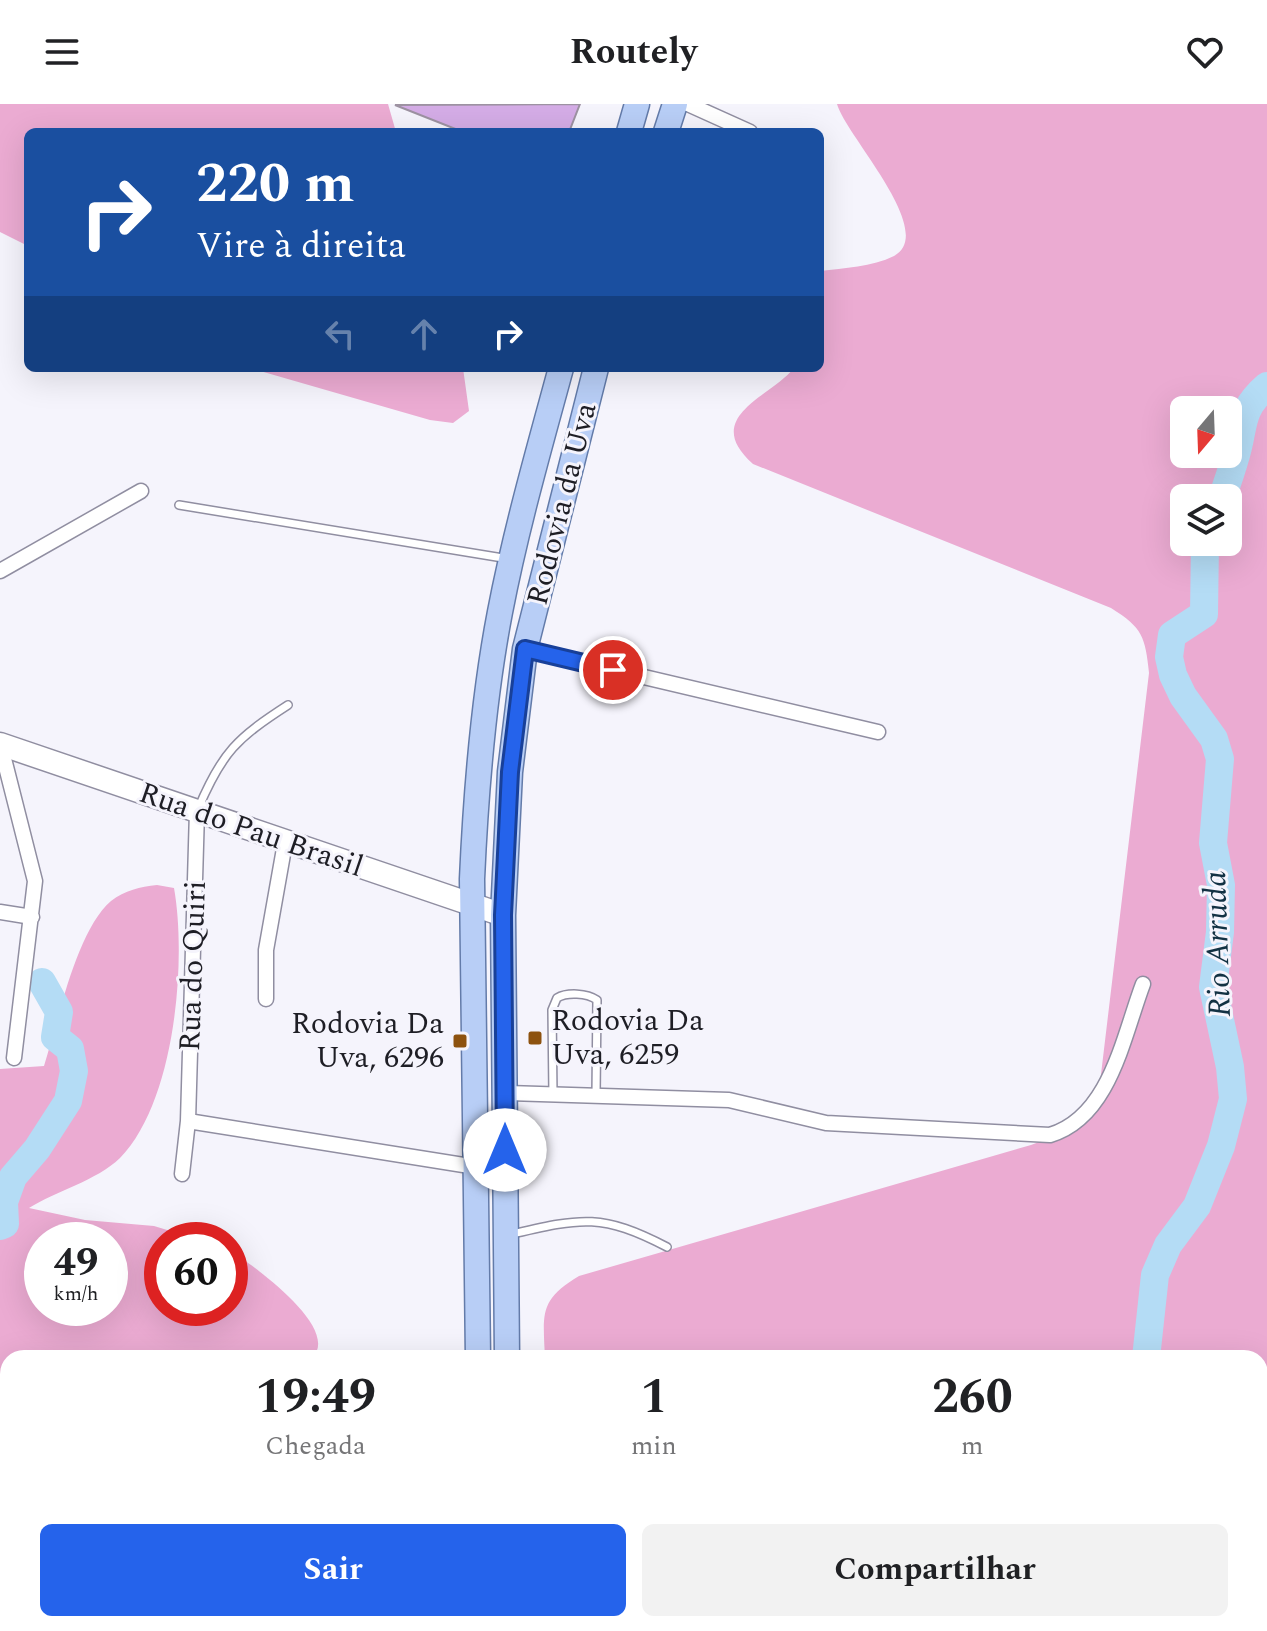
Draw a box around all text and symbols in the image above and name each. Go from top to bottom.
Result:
text: Routely [570,25,697,80]
icon: menu [40,30,84,74]
icon: heart [1183,30,1227,74]
text: 220 m [196,142,355,227]
icon: right [64,160,168,264]
text: Vire à direita [196,219,406,274]
icon: left [318,312,362,356]
icon: ahead [402,312,446,356]
icon: right [486,312,530,356]
north arrow [1170,396,1242,468]
map controls [1170,396,1242,556]
street label: Rodovia da Uva [515,398,609,610]
button: layers [1170,484,1242,556]
pin [579,636,647,704]
icon: arrive [591,648,635,692]
street label: Rua do Pau Brasil [133,770,369,890]
water label: Rio Arruda [1191,870,1245,1018]
street label: Rua do Quiri [167,880,219,1052]
place label: Rodovia Da Uva, 6259 [551,998,704,1078]
place label: Rodovia Da Uva, 6296 [291,1001,444,1081]
marker: Rodovia Da Uva, 6259 [526,1029,544,1047]
marker: Rodovia Da Uva, 6296 [451,1032,469,1050]
position arrow [463,1108,547,1192]
speed limit sign: 60 [144,1222,248,1326]
text: 49 [54,1233,98,1294]
text: km/h [54,1279,99,1309]
text: 19:49 [255,1361,376,1434]
text: 1 [640,1361,667,1434]
text: 260 [932,1361,1013,1434]
text: Chegada [265,1426,366,1466]
text: min [631,1426,677,1466]
text: m [961,1426,983,1466]
button: Sair [40,1524,626,1616]
button: Compartilhar [642,1524,1228,1616]

